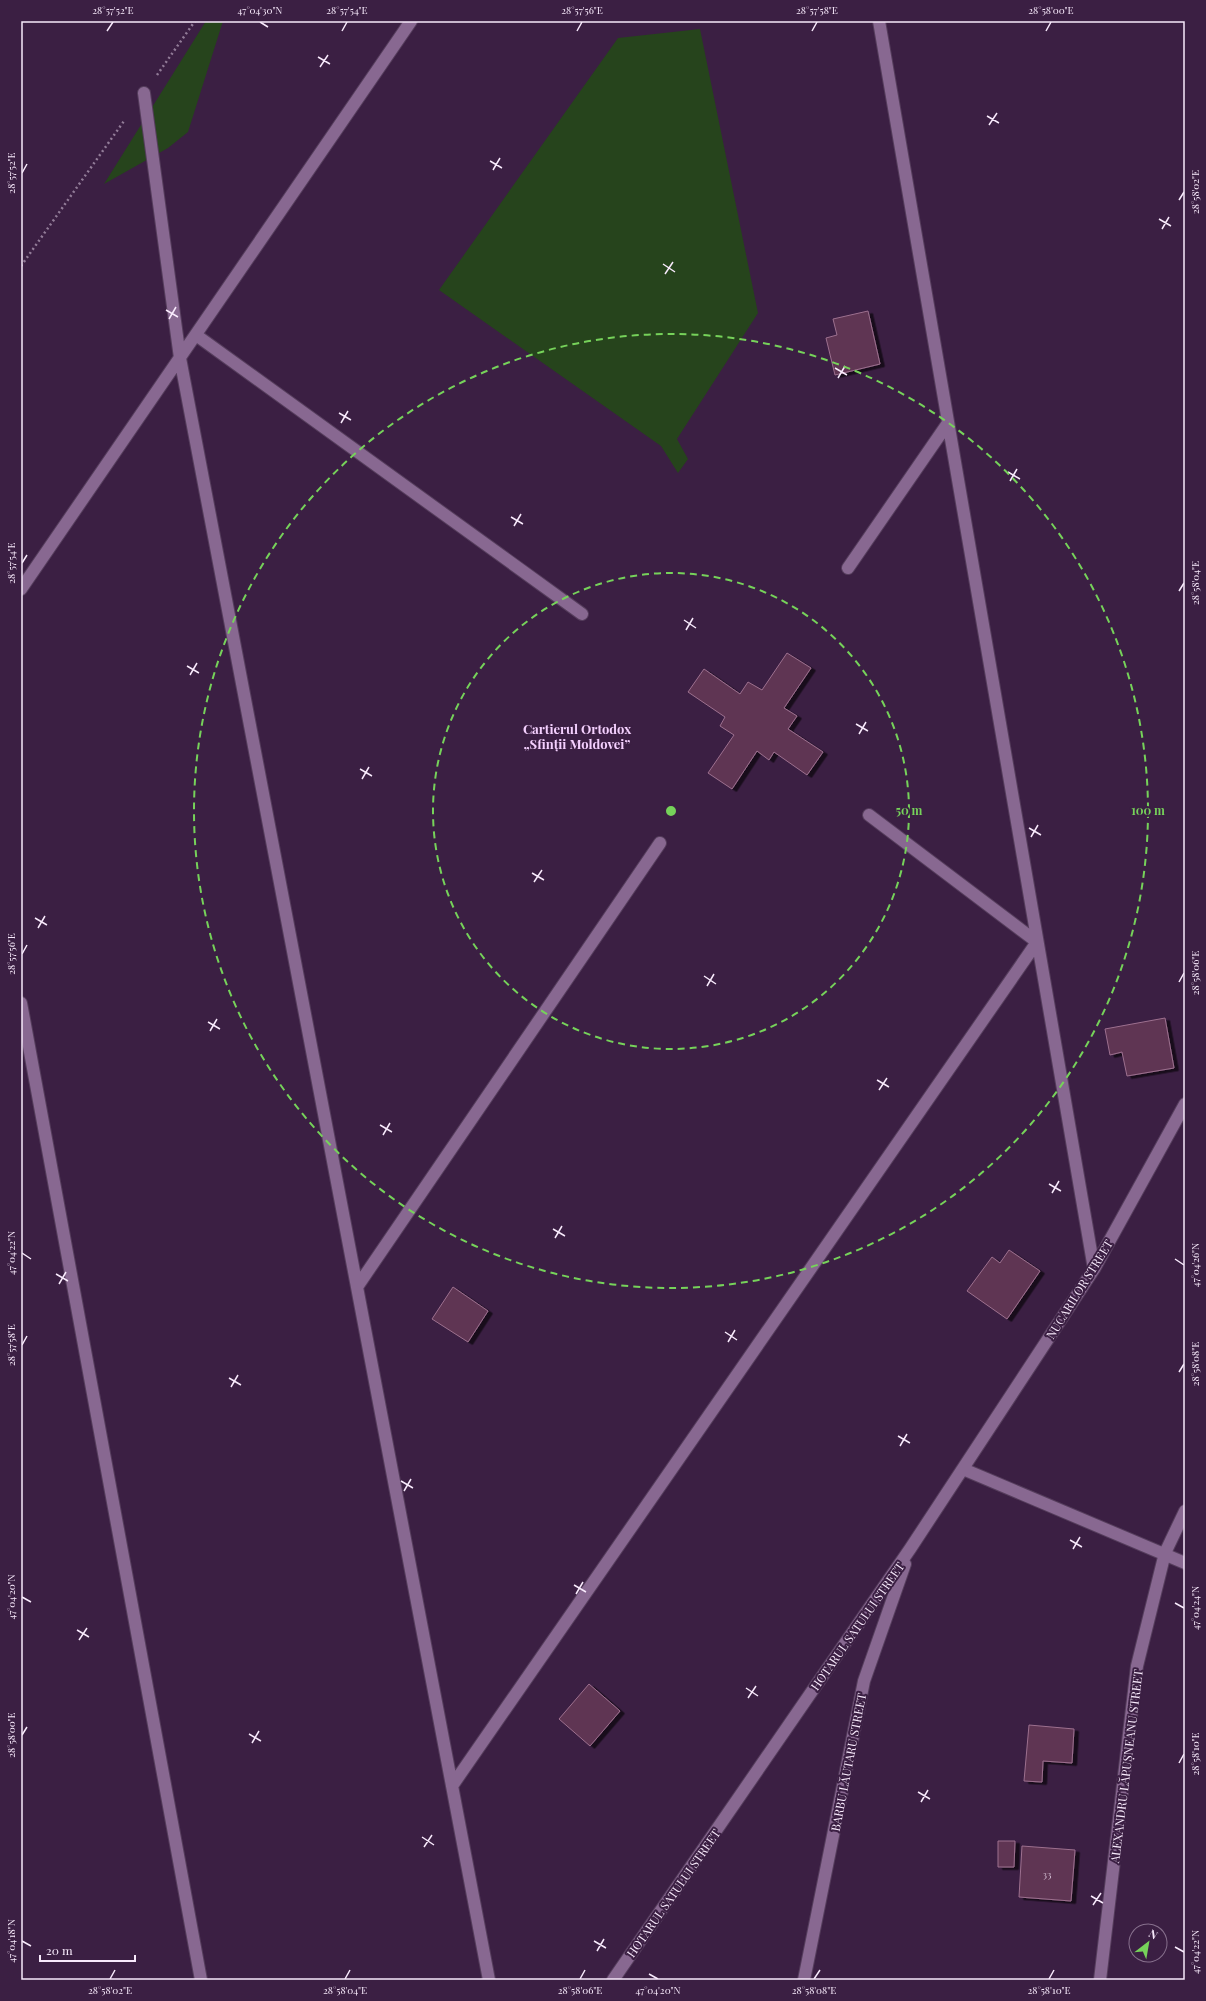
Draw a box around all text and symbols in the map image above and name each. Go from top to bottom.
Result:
text: 28°57'52"E [92,3,134,17]
text: 47°04'30"N [238,3,282,17]
text: 28°57'54"E [326,3,368,17]
text: 28°57'56"E [561,3,603,17]
text: 28°57'58"E [796,3,838,17]
text: 28°58'00"E [1028,3,1074,17]
text: 28°57'52"E [4,152,18,194]
text: 28°58'02"E [1188,170,1202,214]
text: 28°57'54"E [4,542,18,584]
text: 28°58'04"E [1188,561,1202,605]
district label: Cartierul Ortodox „Sfinții Moldovei” [523,720,631,752]
text: 50 m [896,802,923,818]
text: 100 m [1131,802,1165,818]
centre of rings [664,804,678,818]
text: 28°57'56"E [4,933,18,975]
text: 28°58'06"E [1188,951,1202,995]
text: 47°04'22"N [4,1231,18,1275]
street label: NUCARILOR STREET [1042,1236,1116,1342]
text: 47°04'26"N [1188,1243,1202,1287]
text: 28°57'58"E [4,1324,18,1366]
text: 28°58'08"E [1188,1342,1202,1386]
street label: HOTARUL SATULUI STREET [807,1558,908,1693]
text: 47°04'20"N [4,1574,18,1620]
text: 47°04'24"N [1188,1586,1202,1630]
street label: ALEXANDRU LĂPUȘNEANU STREET [1106,1668,1146,1865]
street label: BARBU LĂUTARU STREET [827,1691,869,1833]
text: 28°58'00"E [4,1712,18,1758]
text: 28°58'10"E [1188,1732,1202,1776]
street label: HOTARUL SATULUI STREET [623,1825,724,1960]
house number: 33 [1042,1867,1052,1881]
text: 47°04'18"N [4,1919,18,1963]
north arrow [1128,1923,1168,1963]
text: N [1146,1926,1161,1943]
text: 47°04'22"N [1188,1930,1202,1974]
scale bar [40,1937,135,1963]
text: 20 m [46,1942,73,1958]
text: 28°58'02"E [88,1983,132,1997]
text: 28°58'04"E [323,1983,367,1997]
text: 28°58'06"E [558,1983,602,1997]
text: 47°04'20"N [635,1983,681,1997]
text: 28°58'08"E [792,1983,836,1997]
text: 28°58'10"E [1027,1983,1071,1997]

